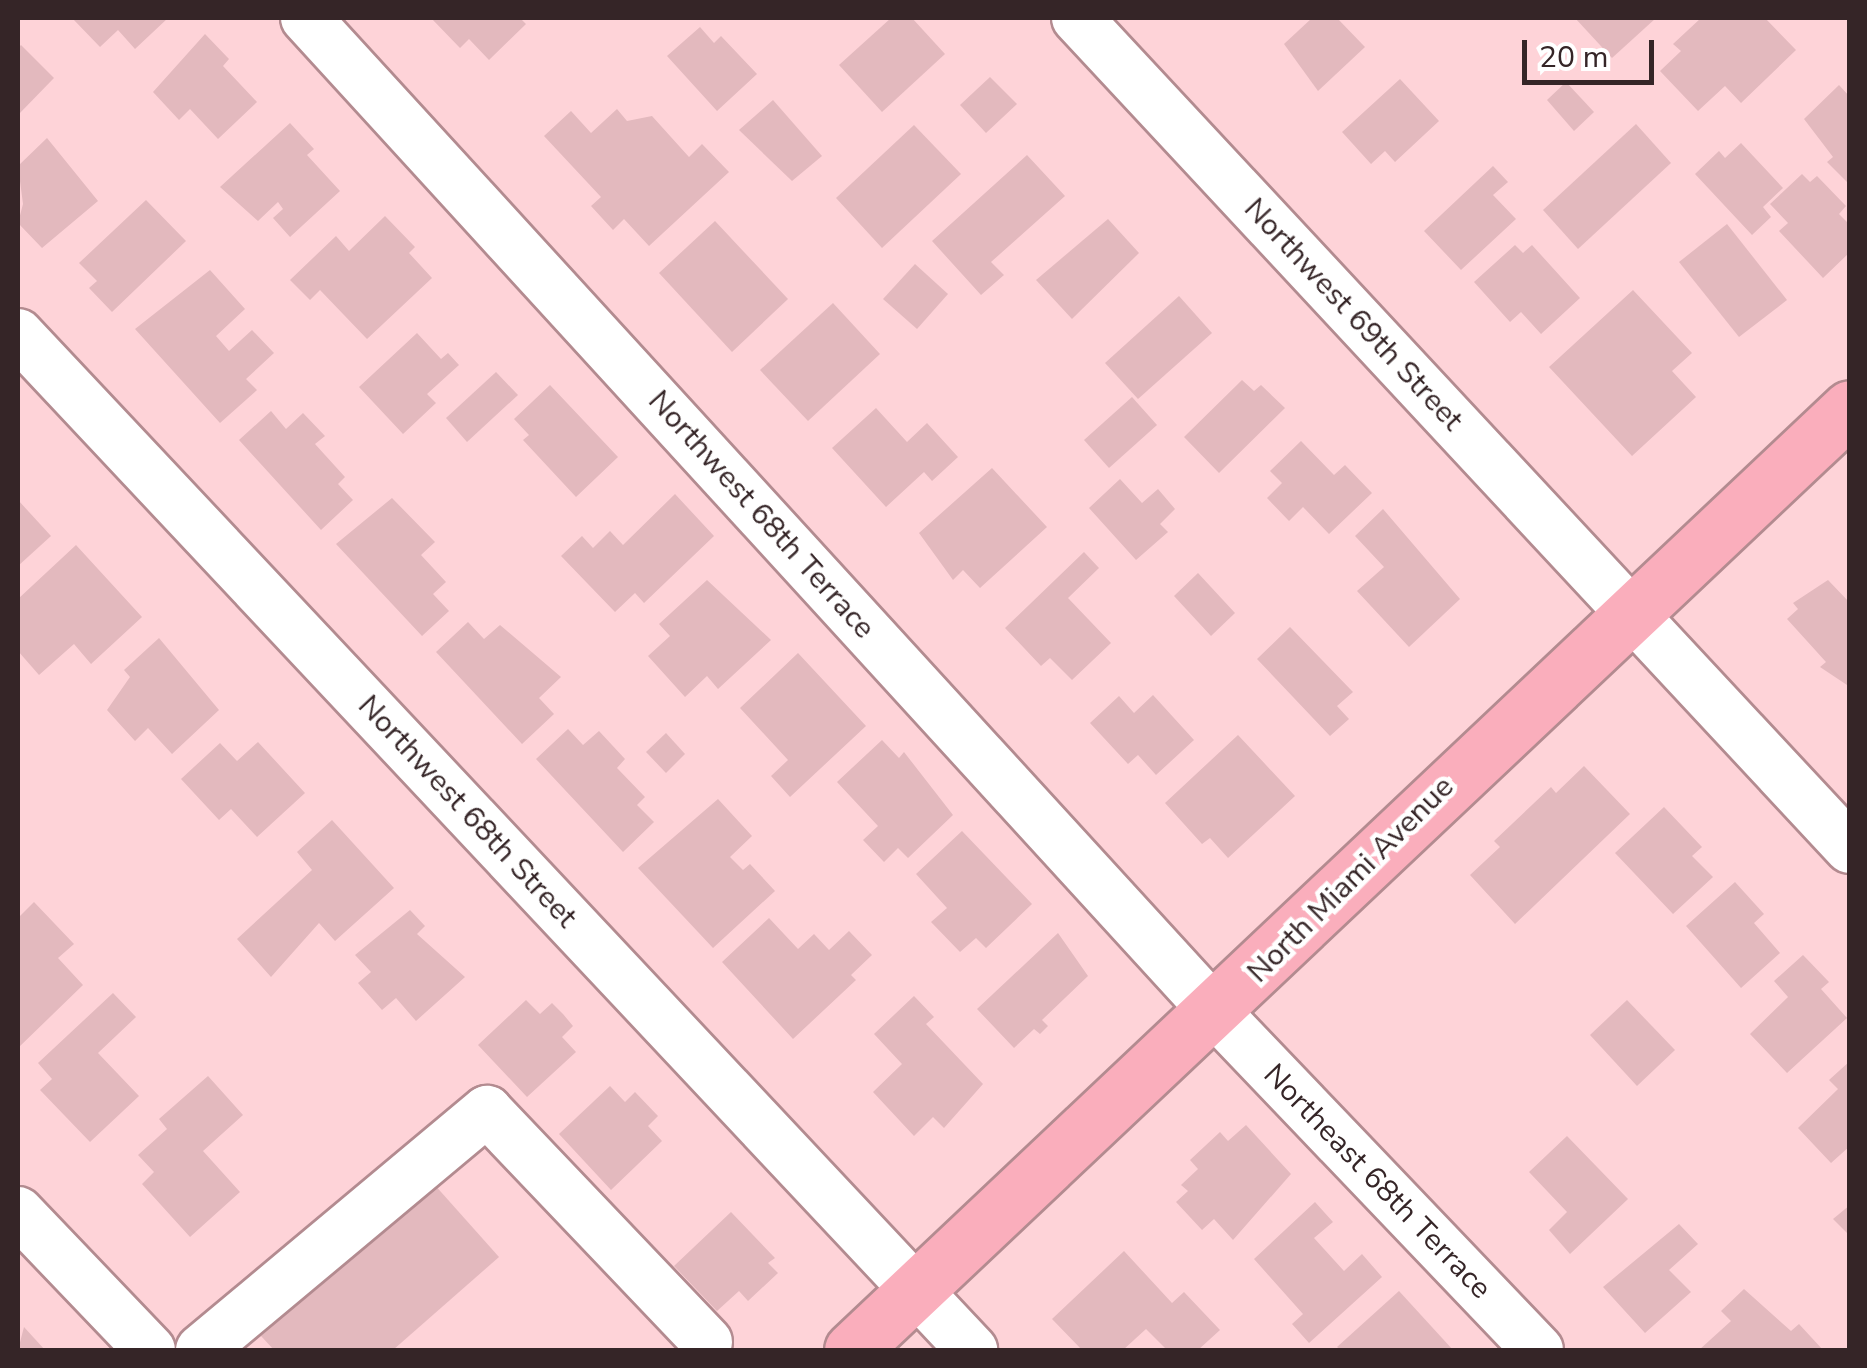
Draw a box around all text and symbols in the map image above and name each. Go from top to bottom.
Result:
scale bar [1527,20,1660,82]
text: 20 m [1539,37,1608,78]
street label: Northwest 69th Street [1236,191,1470,439]
street label: Northwest 68th Terrace [640,384,882,646]
street label: Northwest 68th Street [350,688,584,936]
street label: North Miami Avenue [1240,769,1462,991]
street label: Northeast 68th Terrace [1256,1057,1498,1307]

